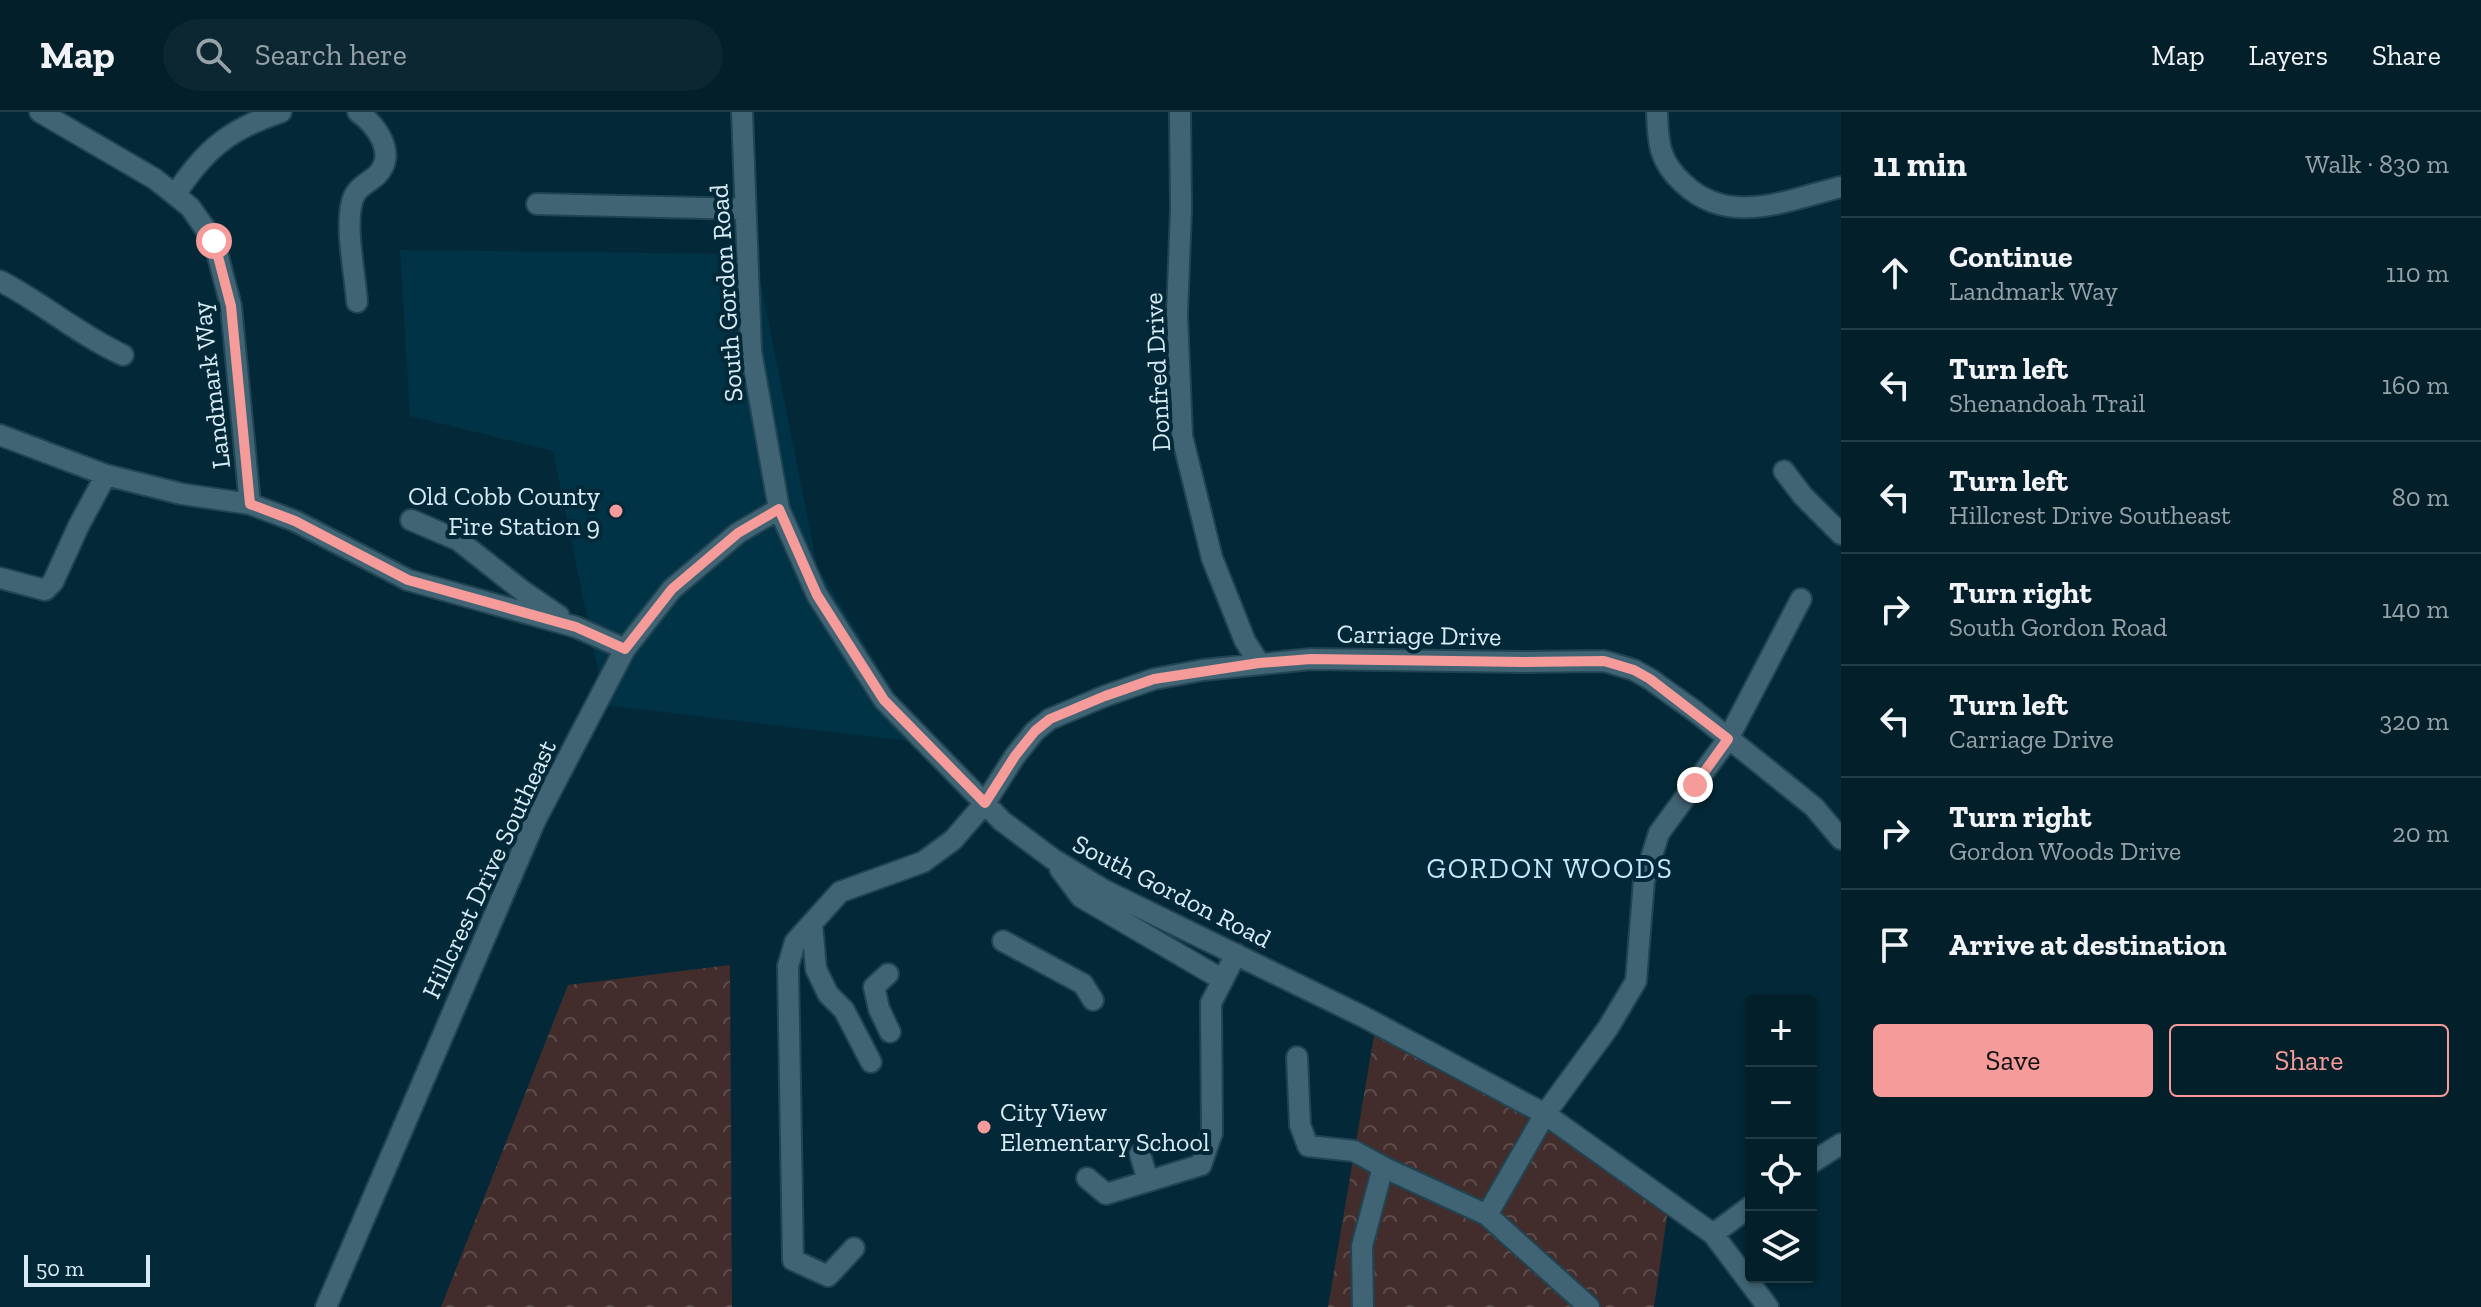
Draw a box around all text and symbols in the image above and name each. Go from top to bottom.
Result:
search box [163,19,723,91]
text: Map [40,32,115,78]
icon: search [191,33,235,77]
text: Search here [255,37,407,73]
text: Map [2151,39,2205,72]
text: Layers [2249,39,2328,72]
text: Share [2372,39,2441,72]
text: 11 min [1873,144,1967,185]
text: Walk · 830 m [2305,148,2449,180]
street label: South Gordon Road [702,183,750,403]
route start [196,223,232,259]
text: Continue [1949,239,2073,275]
icon: ahead [1873,251,1917,295]
text: 110 m [2386,257,2449,289]
text: Landmark Way [1949,275,2118,307]
street label: Donfred Drive [1137,292,1177,452]
street label: Landmark Way [185,299,237,471]
text: Turn left [1949,351,2068,387]
icon: left [1873,363,1917,407]
text: 160 m [2382,369,2449,401]
text: Shenandoah Trail [1949,387,2145,419]
text: Turn left [1949,463,2068,499]
icon: left [1873,475,1917,519]
place label: Old Cobb County Fire Station 9 [408,480,601,542]
text: 80 m [2392,481,2449,513]
text: Hillcrest Drive Southeast [1949,499,2231,531]
marker: Old Cobb County Fire Station 9 [607,502,625,520]
text: Turn right [1949,575,2091,611]
icon: right [1873,587,1917,631]
text: 140 m [2382,593,2449,625]
text: South Gordon Road [1949,611,2167,643]
street label: Carriage Drive [1336,618,1502,652]
text: Turn left [1949,687,2068,723]
icon: left [1873,699,1917,743]
text: 320 m [2380,705,2449,737]
text: Carriage Drive [1949,723,2114,755]
street label: Hillcrest Drive Southeast [415,734,563,1003]
route end [1677,767,1713,803]
text: Turn right [1949,799,2091,835]
icon: right [1873,811,1917,855]
text: 20 m [2392,817,2449,849]
street label: South Gordon Road [1068,827,1276,955]
text: Gordon Woods Drive [1949,835,2181,867]
district label: GORDON WOODS [1426,852,1674,885]
icon: arrive [1873,923,1917,967]
text: Arrive at destination [1949,927,2226,963]
map controls [1745,995,1817,1283]
button: + [1745,995,1817,1067]
button: Save [1873,1024,2153,1097]
button: Share [2169,1024,2449,1097]
button: − [1745,1067,1817,1139]
place label: City View Elementary School [1000,1096,1210,1158]
marker: City View Elementary School [975,1118,993,1136]
button: locate [1745,1139,1817,1211]
button: layers [1745,1211,1817,1283]
scale bar [24,1251,150,1287]
text: 50 m [36,1255,84,1282]

